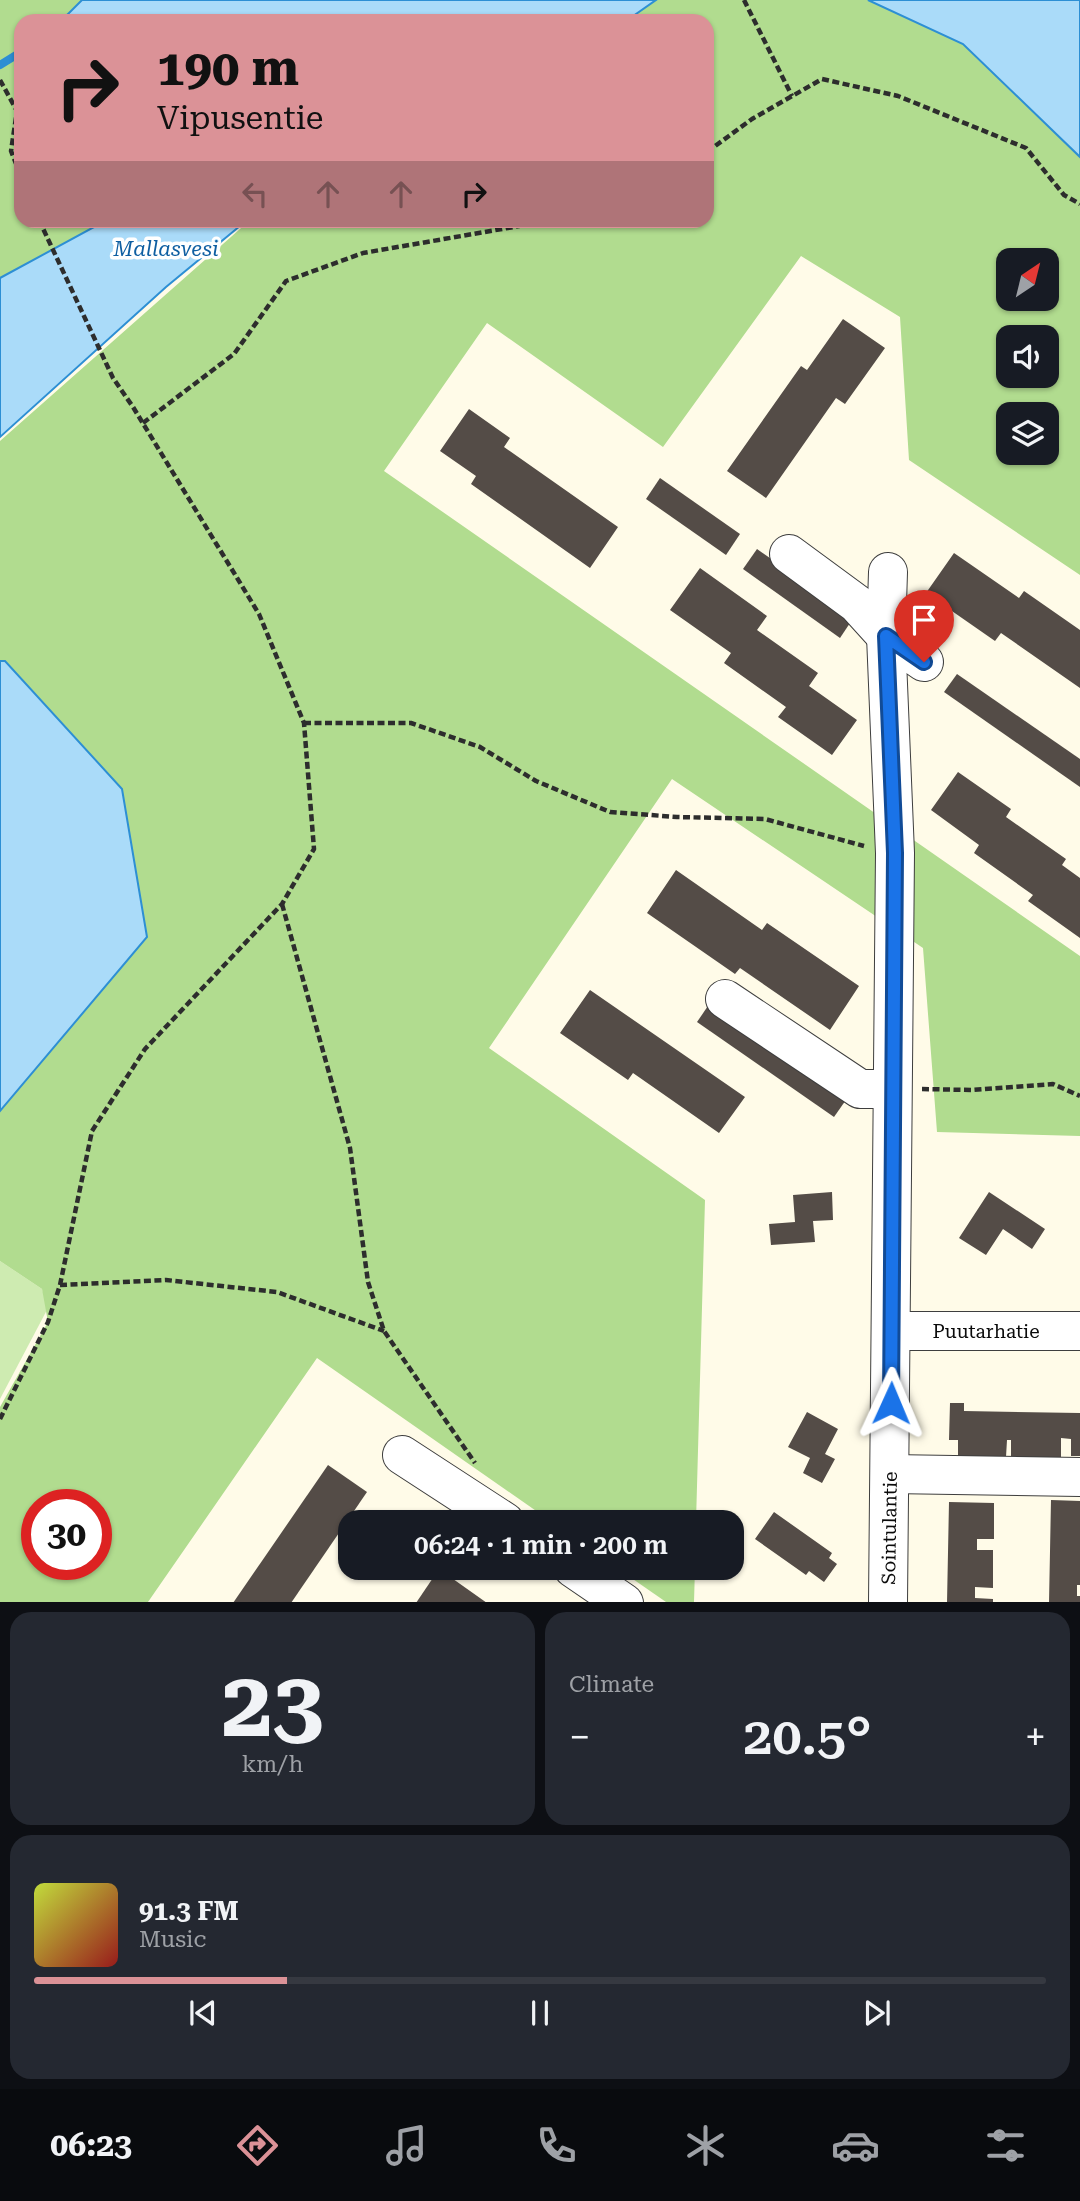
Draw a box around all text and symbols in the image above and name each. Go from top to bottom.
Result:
text: 190 m [157,40,299,97]
icon: right [42,42,133,133]
text: Vipusentie [157,99,323,137]
icon: left [236,175,274,213]
icon: ahead [309,175,347,213]
icon: ahead [382,175,420,213]
icon: right [455,175,493,213]
water label: Mallasvesi [112,237,219,261]
north arrow [996,248,1059,312]
map controls [996,248,1059,465]
button: sound [996,325,1059,388]
button: layers [996,402,1059,465]
pin [894,590,954,662]
icon: arrive [905,601,943,639]
street label: Puutarhatie [932,1320,1040,1343]
position arrow [854,1366,928,1440]
street label: Sointulantie [877,1471,902,1585]
speed limit sign: 30 [21,1489,112,1580]
text: 06:24 · 1 min · 200 m [414,1530,668,1560]
text: 23 [222,1652,323,1758]
text: Climate [569,1671,654,1698]
text: 20.5° [743,1706,872,1767]
text: − [569,1715,590,1759]
text: + [1025,1715,1046,1759]
text: km/h [242,1751,303,1778]
text: 91.3 FM [139,1896,239,1926]
text: Music [139,1926,206,1953]
icon: previous [184,1994,222,2032]
icon: pause [521,1994,559,2032]
icon: next [858,1994,896,2032]
icon: directions [233,2121,282,2170]
icon: music [382,2121,431,2170]
icon: phone [532,2121,581,2170]
icon: climate [681,2121,730,2170]
icon: car [831,2121,880,2170]
icon: filters [981,2121,1030,2170]
text: 06:23 [50,2126,132,2164]

